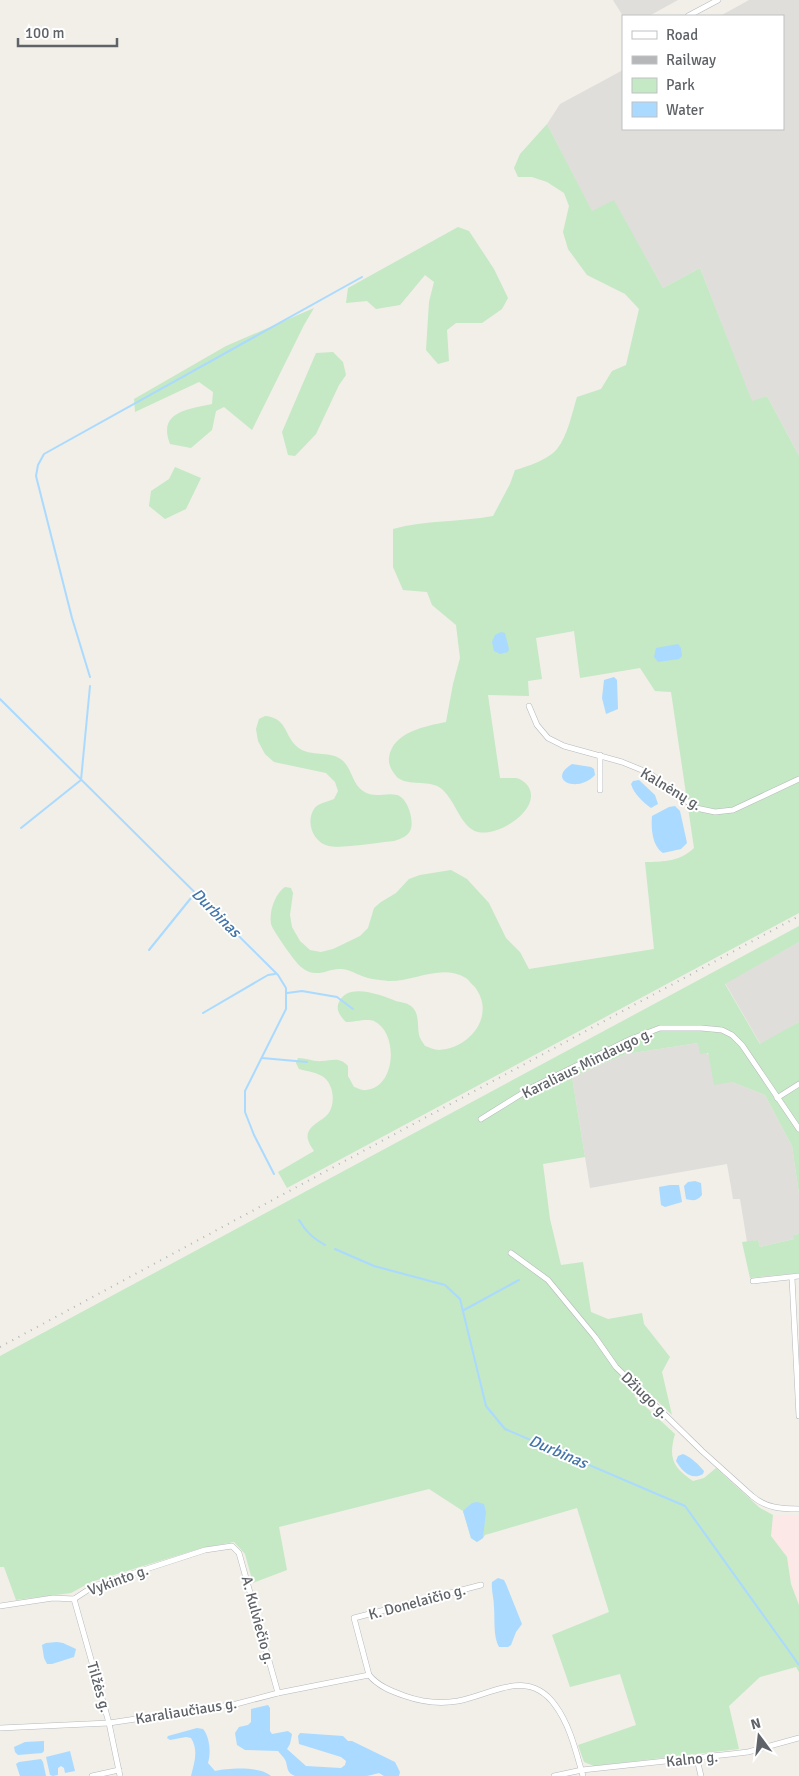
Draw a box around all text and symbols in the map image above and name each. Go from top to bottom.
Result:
scale bar [18,15,116,47]
legend [622,15,784,130]
text: 100 m [25,24,65,42]
text: Road [666,26,698,44]
text: Railway [666,51,716,69]
text: Park [666,76,695,94]
text: Water [666,101,704,119]
street label: Kalnėnų g. [637,764,705,814]
water label: Durbinas [187,884,246,943]
street label: Karaliaus Mindaugo g. [519,1024,655,1102]
street label: Džiugo g. [617,1368,673,1422]
water label: Durbinas [526,1431,592,1474]
street label: Vykinto g. [85,1561,151,1599]
street label: A. Kulviečio g. [238,1574,278,1666]
street label: K. Donelaičio g. [366,1580,468,1624]
street label: Tilžės g. [83,1660,115,1714]
street label: Karaliaučiaus g. [134,1694,238,1728]
north arrow [734,1711,784,1761]
text: N [749,1714,763,1733]
street label: Kalno g. [665,1747,719,1771]

